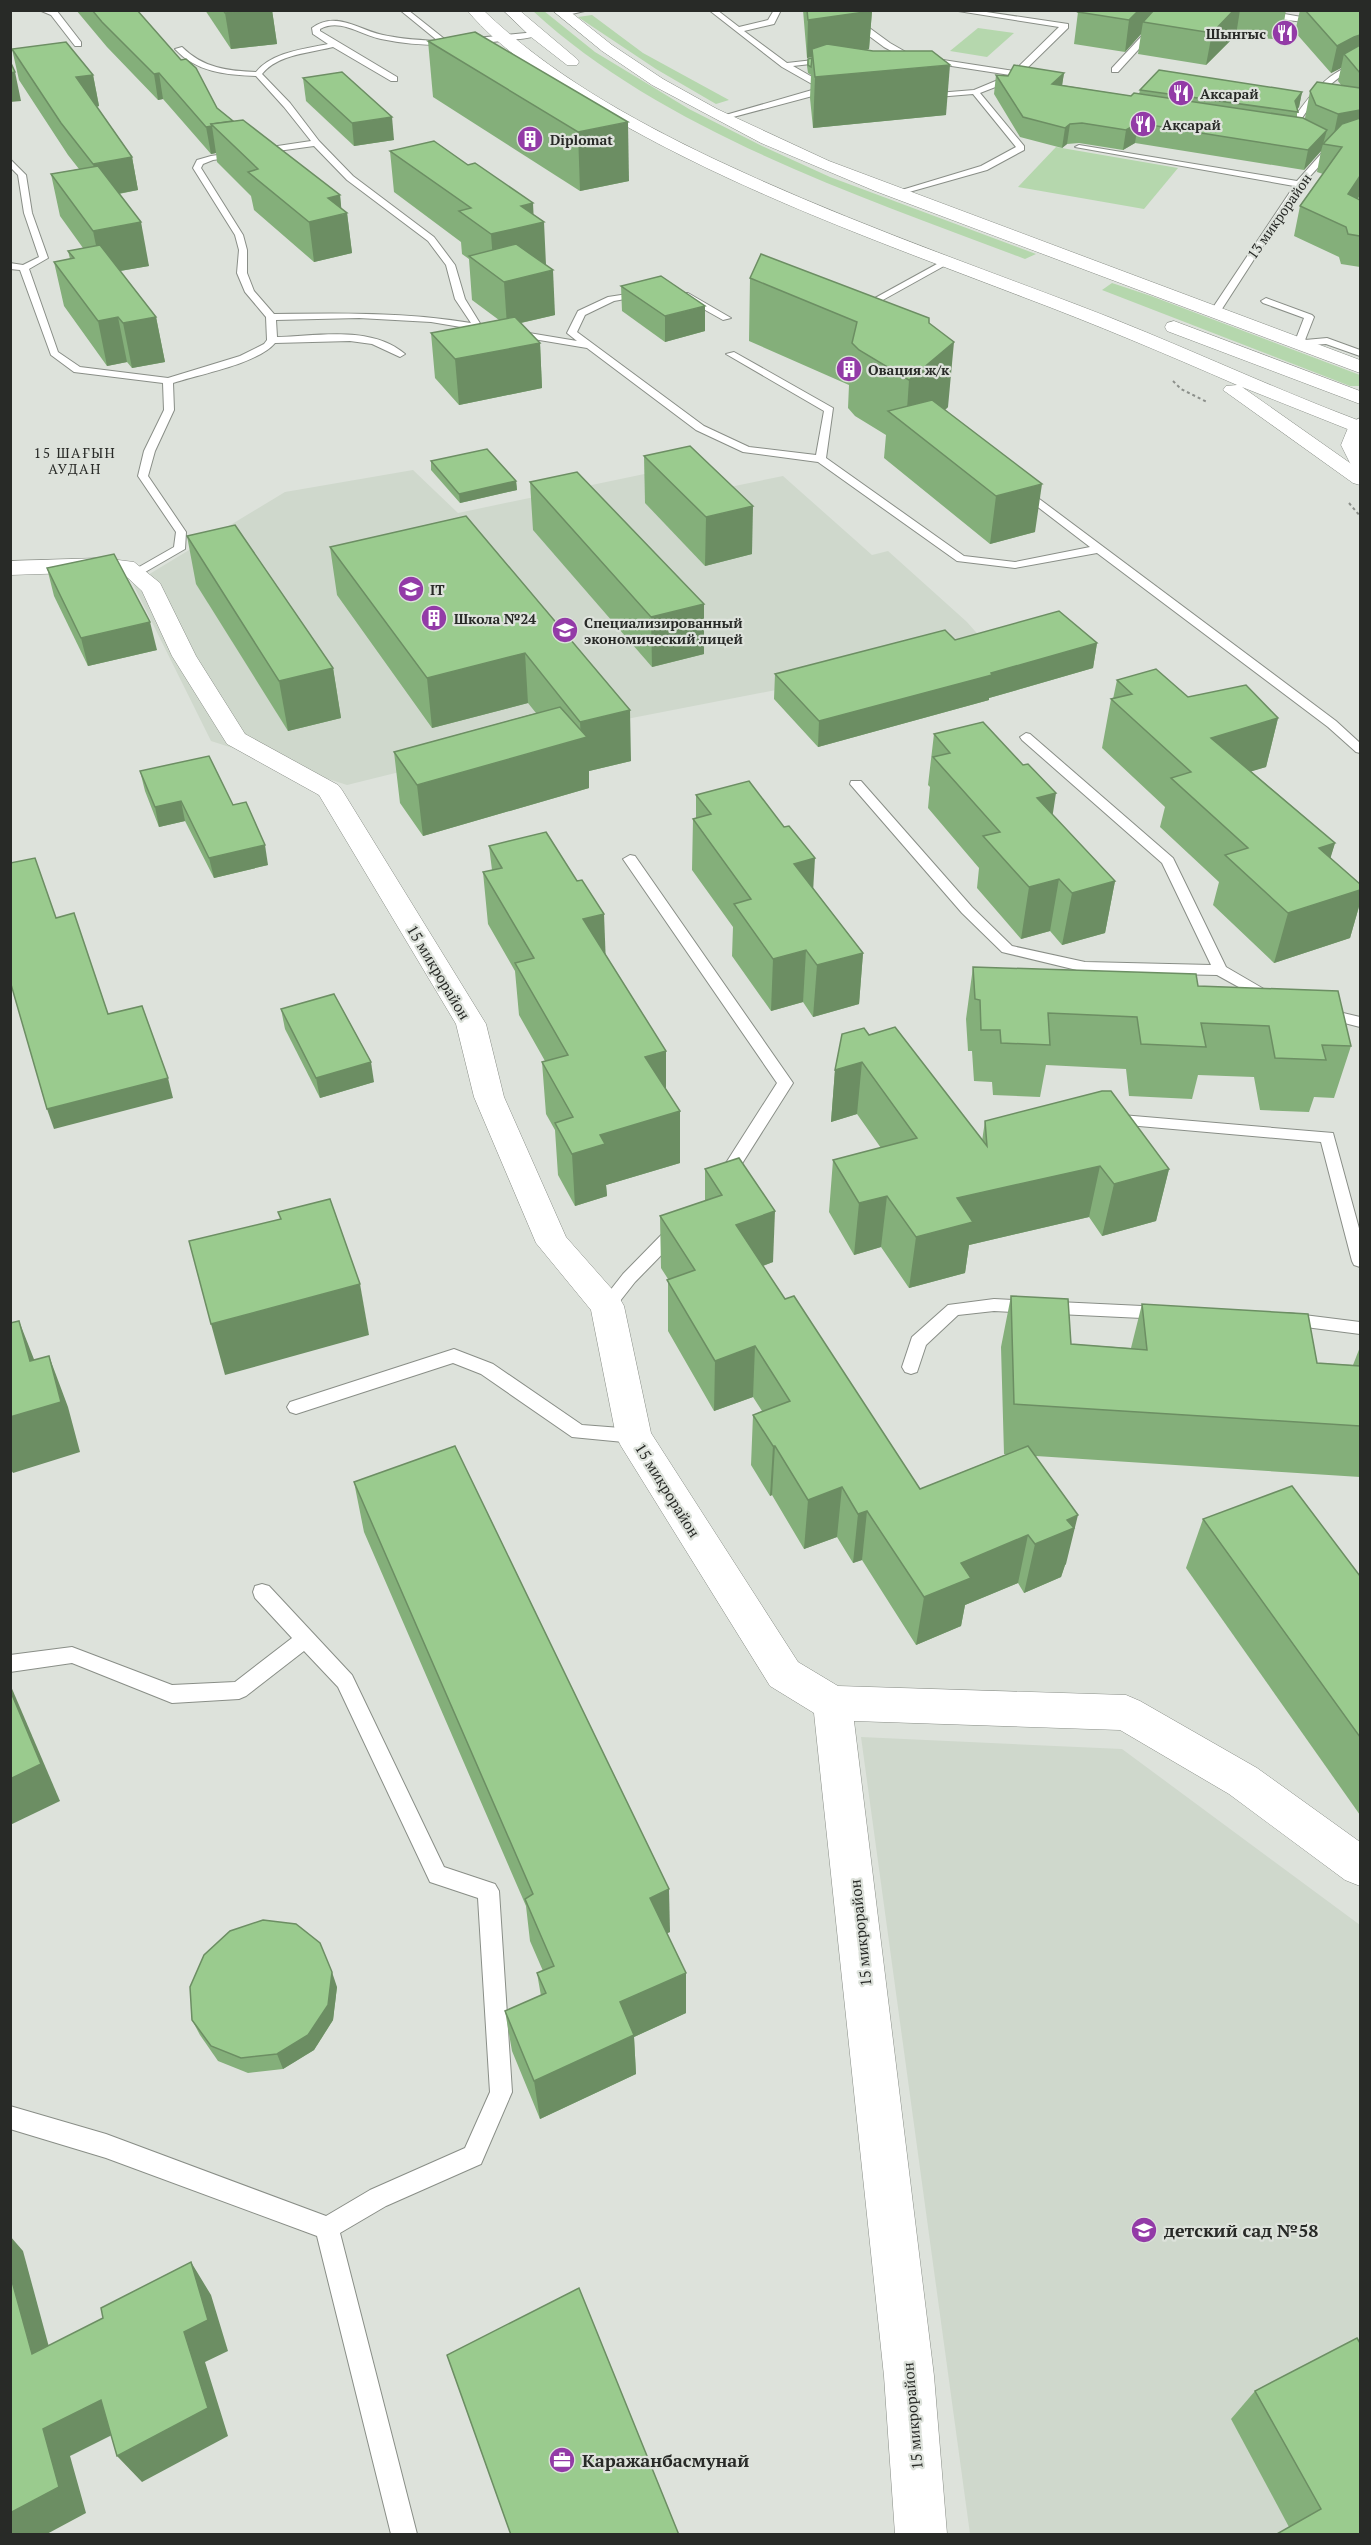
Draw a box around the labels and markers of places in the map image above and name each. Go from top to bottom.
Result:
restaurant icon: Шынгыс [1270,18,1300,48]
place label: Шынгыс [1206,24,1266,43]
restaurant icon: Аксарай [1166,78,1196,108]
place label: Аксарай [1200,84,1259,103]
restaurant icon: Ақсарай [1128,109,1158,139]
place label: Ақсарай [1162,115,1221,134]
building icon: Diplomat [515,124,545,154]
place label: Diplomat [550,130,613,149]
building icon: Овация ж/к [834,354,864,384]
place label: Овация ж/к [868,360,950,379]
school or university icon: IT [396,574,426,604]
place label: IT [430,580,445,599]
building icon: Школа №24 [419,603,449,633]
place label: Школа №24 [454,609,536,628]
place label: Специализированный экономический лицей [584,613,743,648]
school or university icon: Специализированный экономический лицей [550,615,580,645]
school or university icon: детский сад №58 [1129,2215,1159,2245]
place label: детский сад №58 [1164,2218,1318,2242]
office icon: Каражанбасмунай [547,2445,577,2475]
place label: Каражанбасмунай [582,2448,749,2472]

